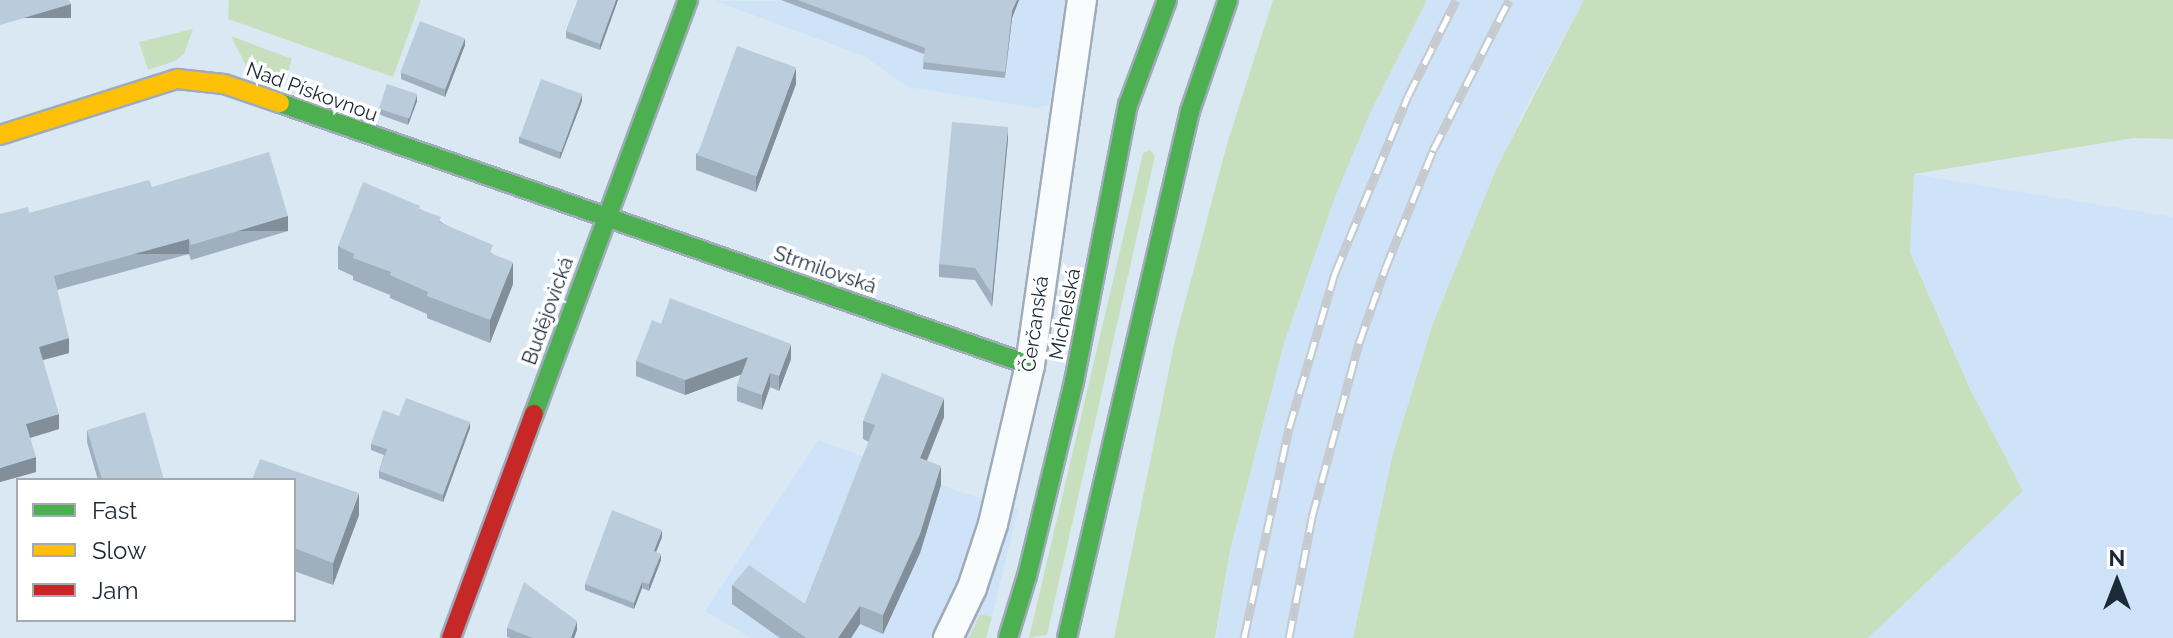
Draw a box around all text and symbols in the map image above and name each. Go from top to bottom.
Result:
street label: Nad Pískovnou [243,57,381,127]
street label: Strmilovská [771,241,879,299]
street label: Budějovická [517,254,579,368]
street label: Michelská [1044,266,1086,362]
street label: Čerčanská [1016,274,1054,374]
legend [16,478,296,622]
text: Fast [92,496,137,525]
text: Slow [92,536,146,565]
north arrow [2077,542,2157,622]
text: N [2109,545,2125,571]
text: Jam [92,576,138,605]

